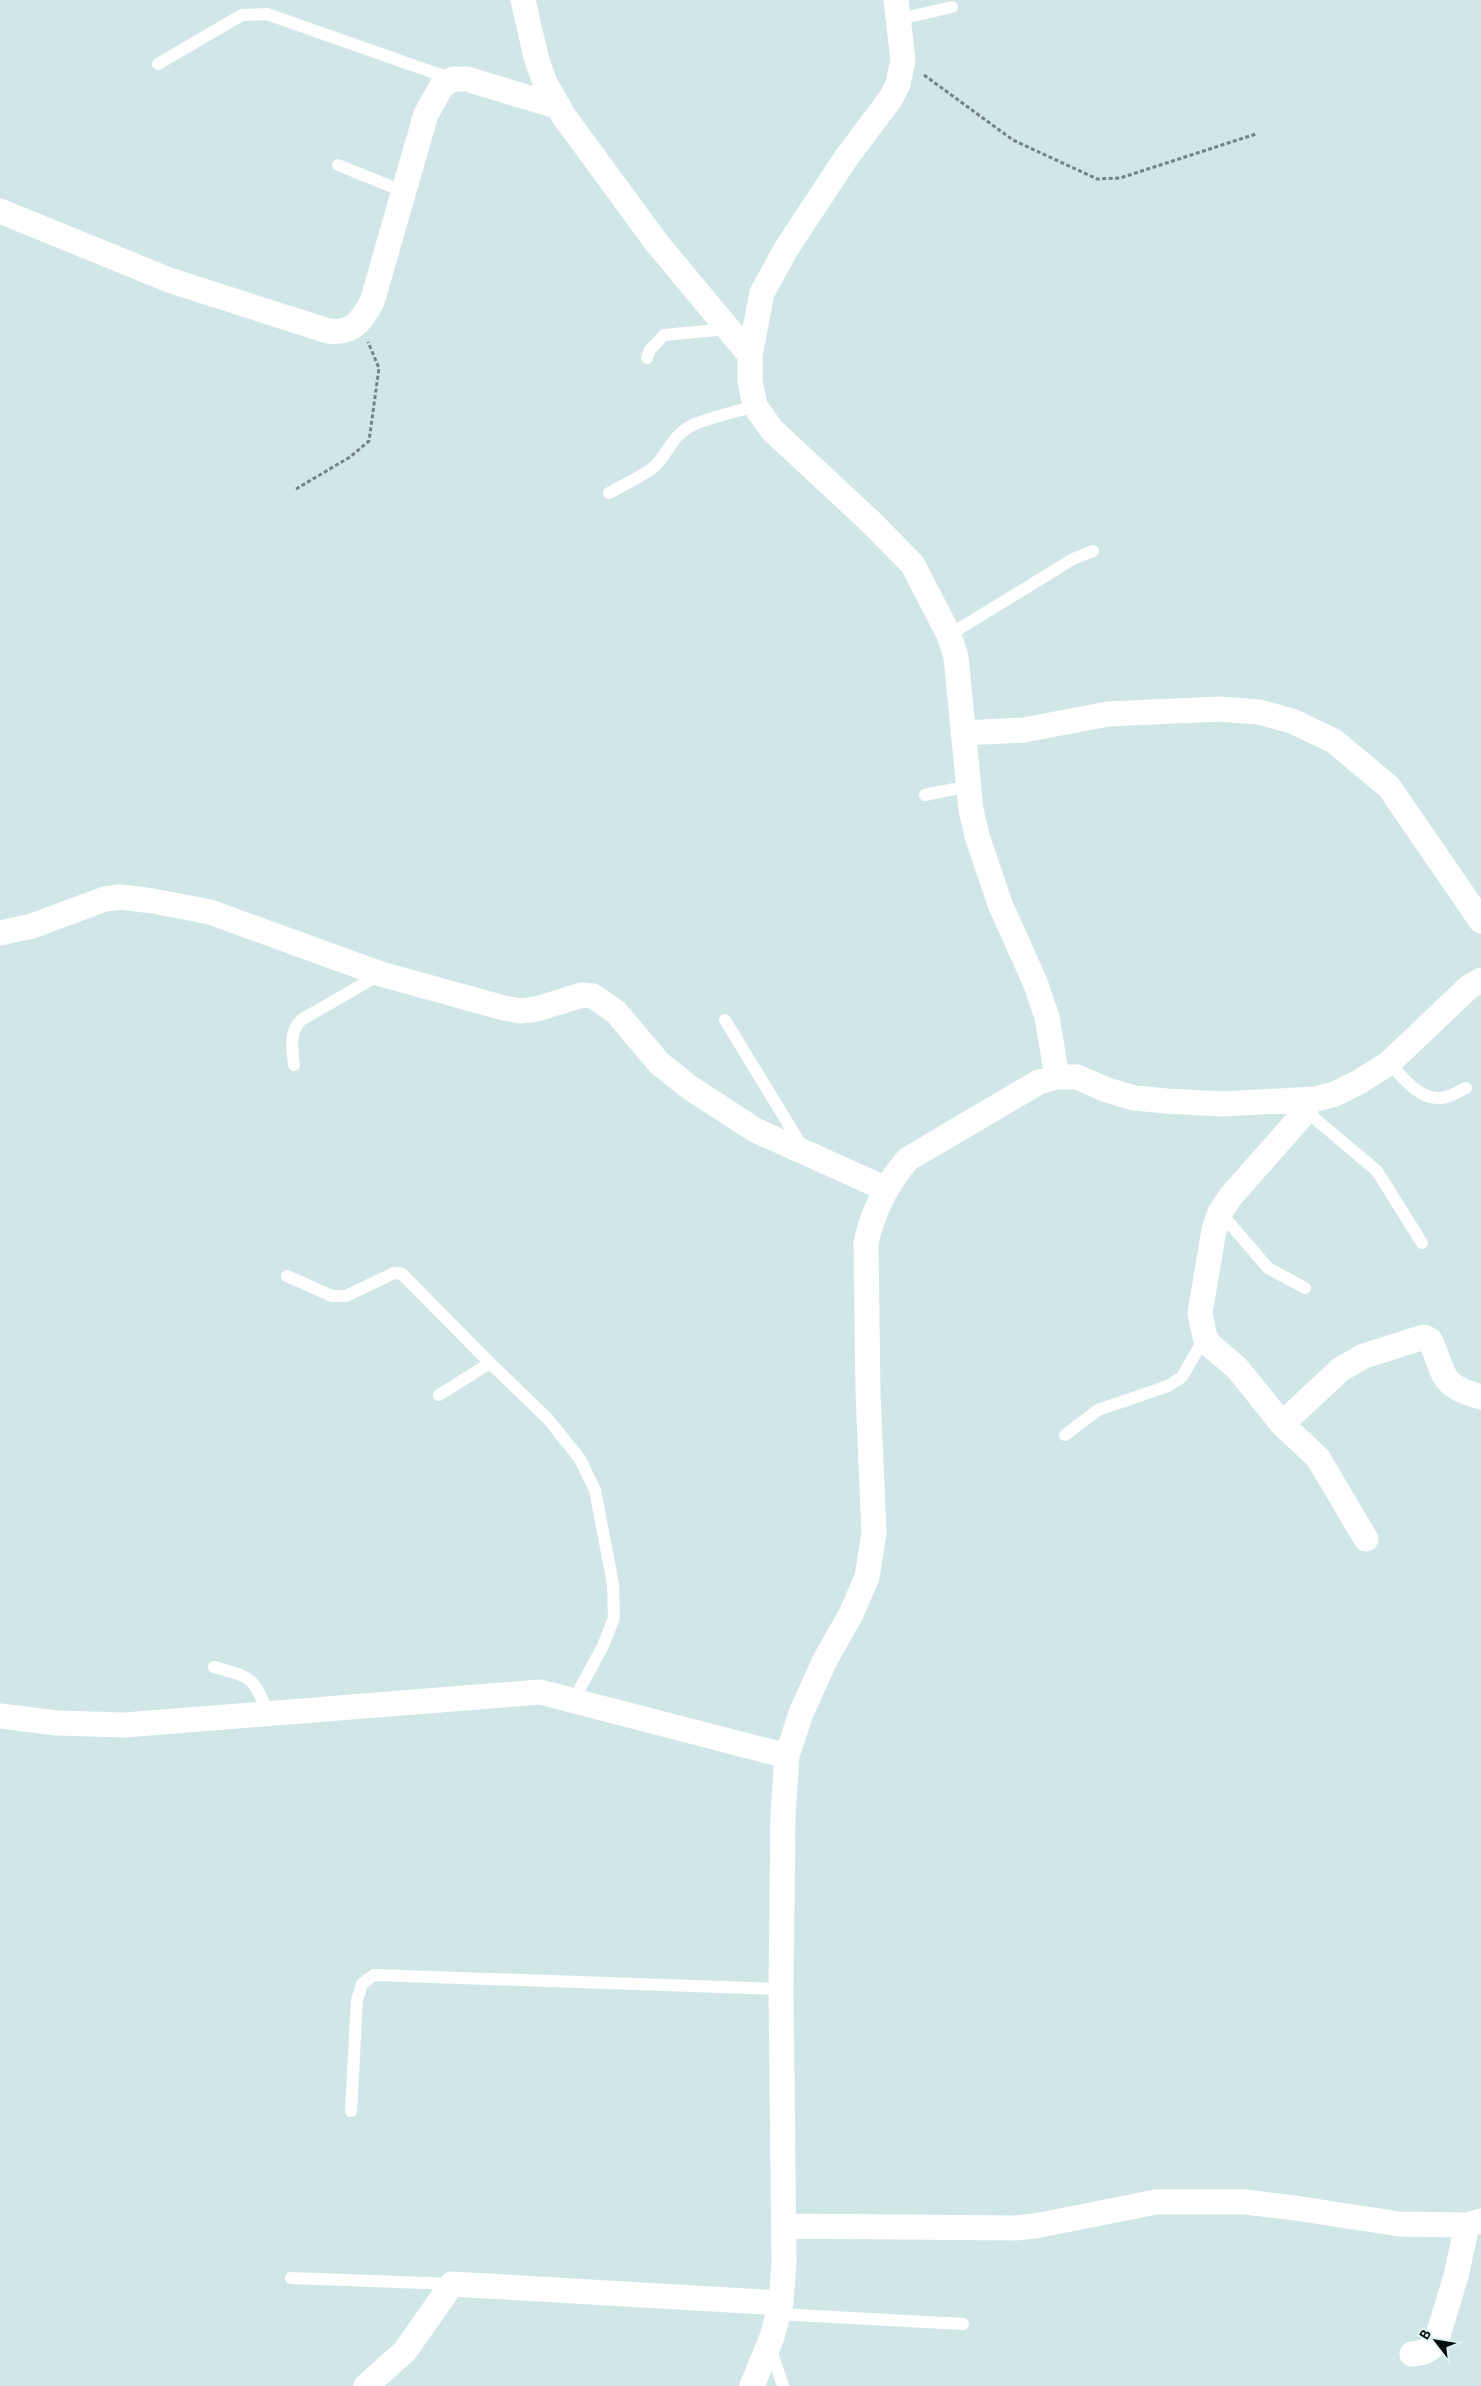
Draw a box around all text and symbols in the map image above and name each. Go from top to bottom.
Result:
north arrow [1411,2316,1461,2366]
text: B [1415,2326,1435,2343]

